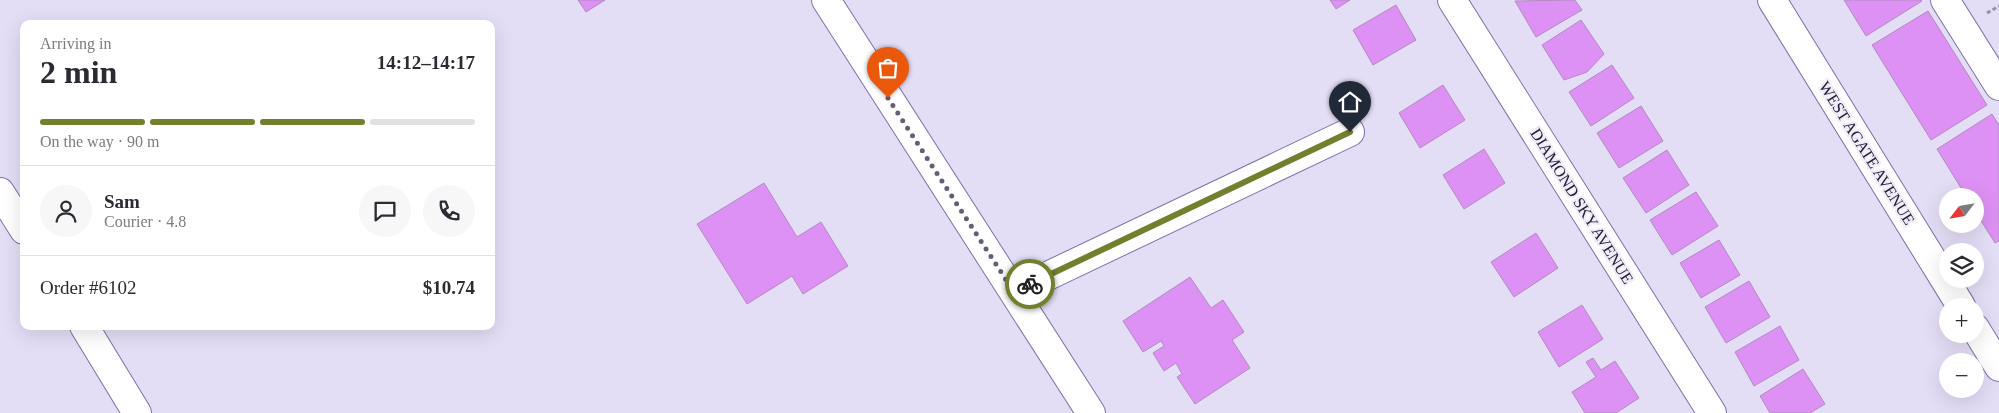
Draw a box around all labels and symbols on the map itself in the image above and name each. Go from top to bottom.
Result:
pin [867,47,909,98]
street label: WEST AGATE AVENUE [1816,78,1918,228]
pin [1329,81,1371,132]
street label: DIAMOND SKY AVENUE [1527,125,1637,287]
north arrow [1939,188,1984,232]
courier [1005,259,1055,309]

